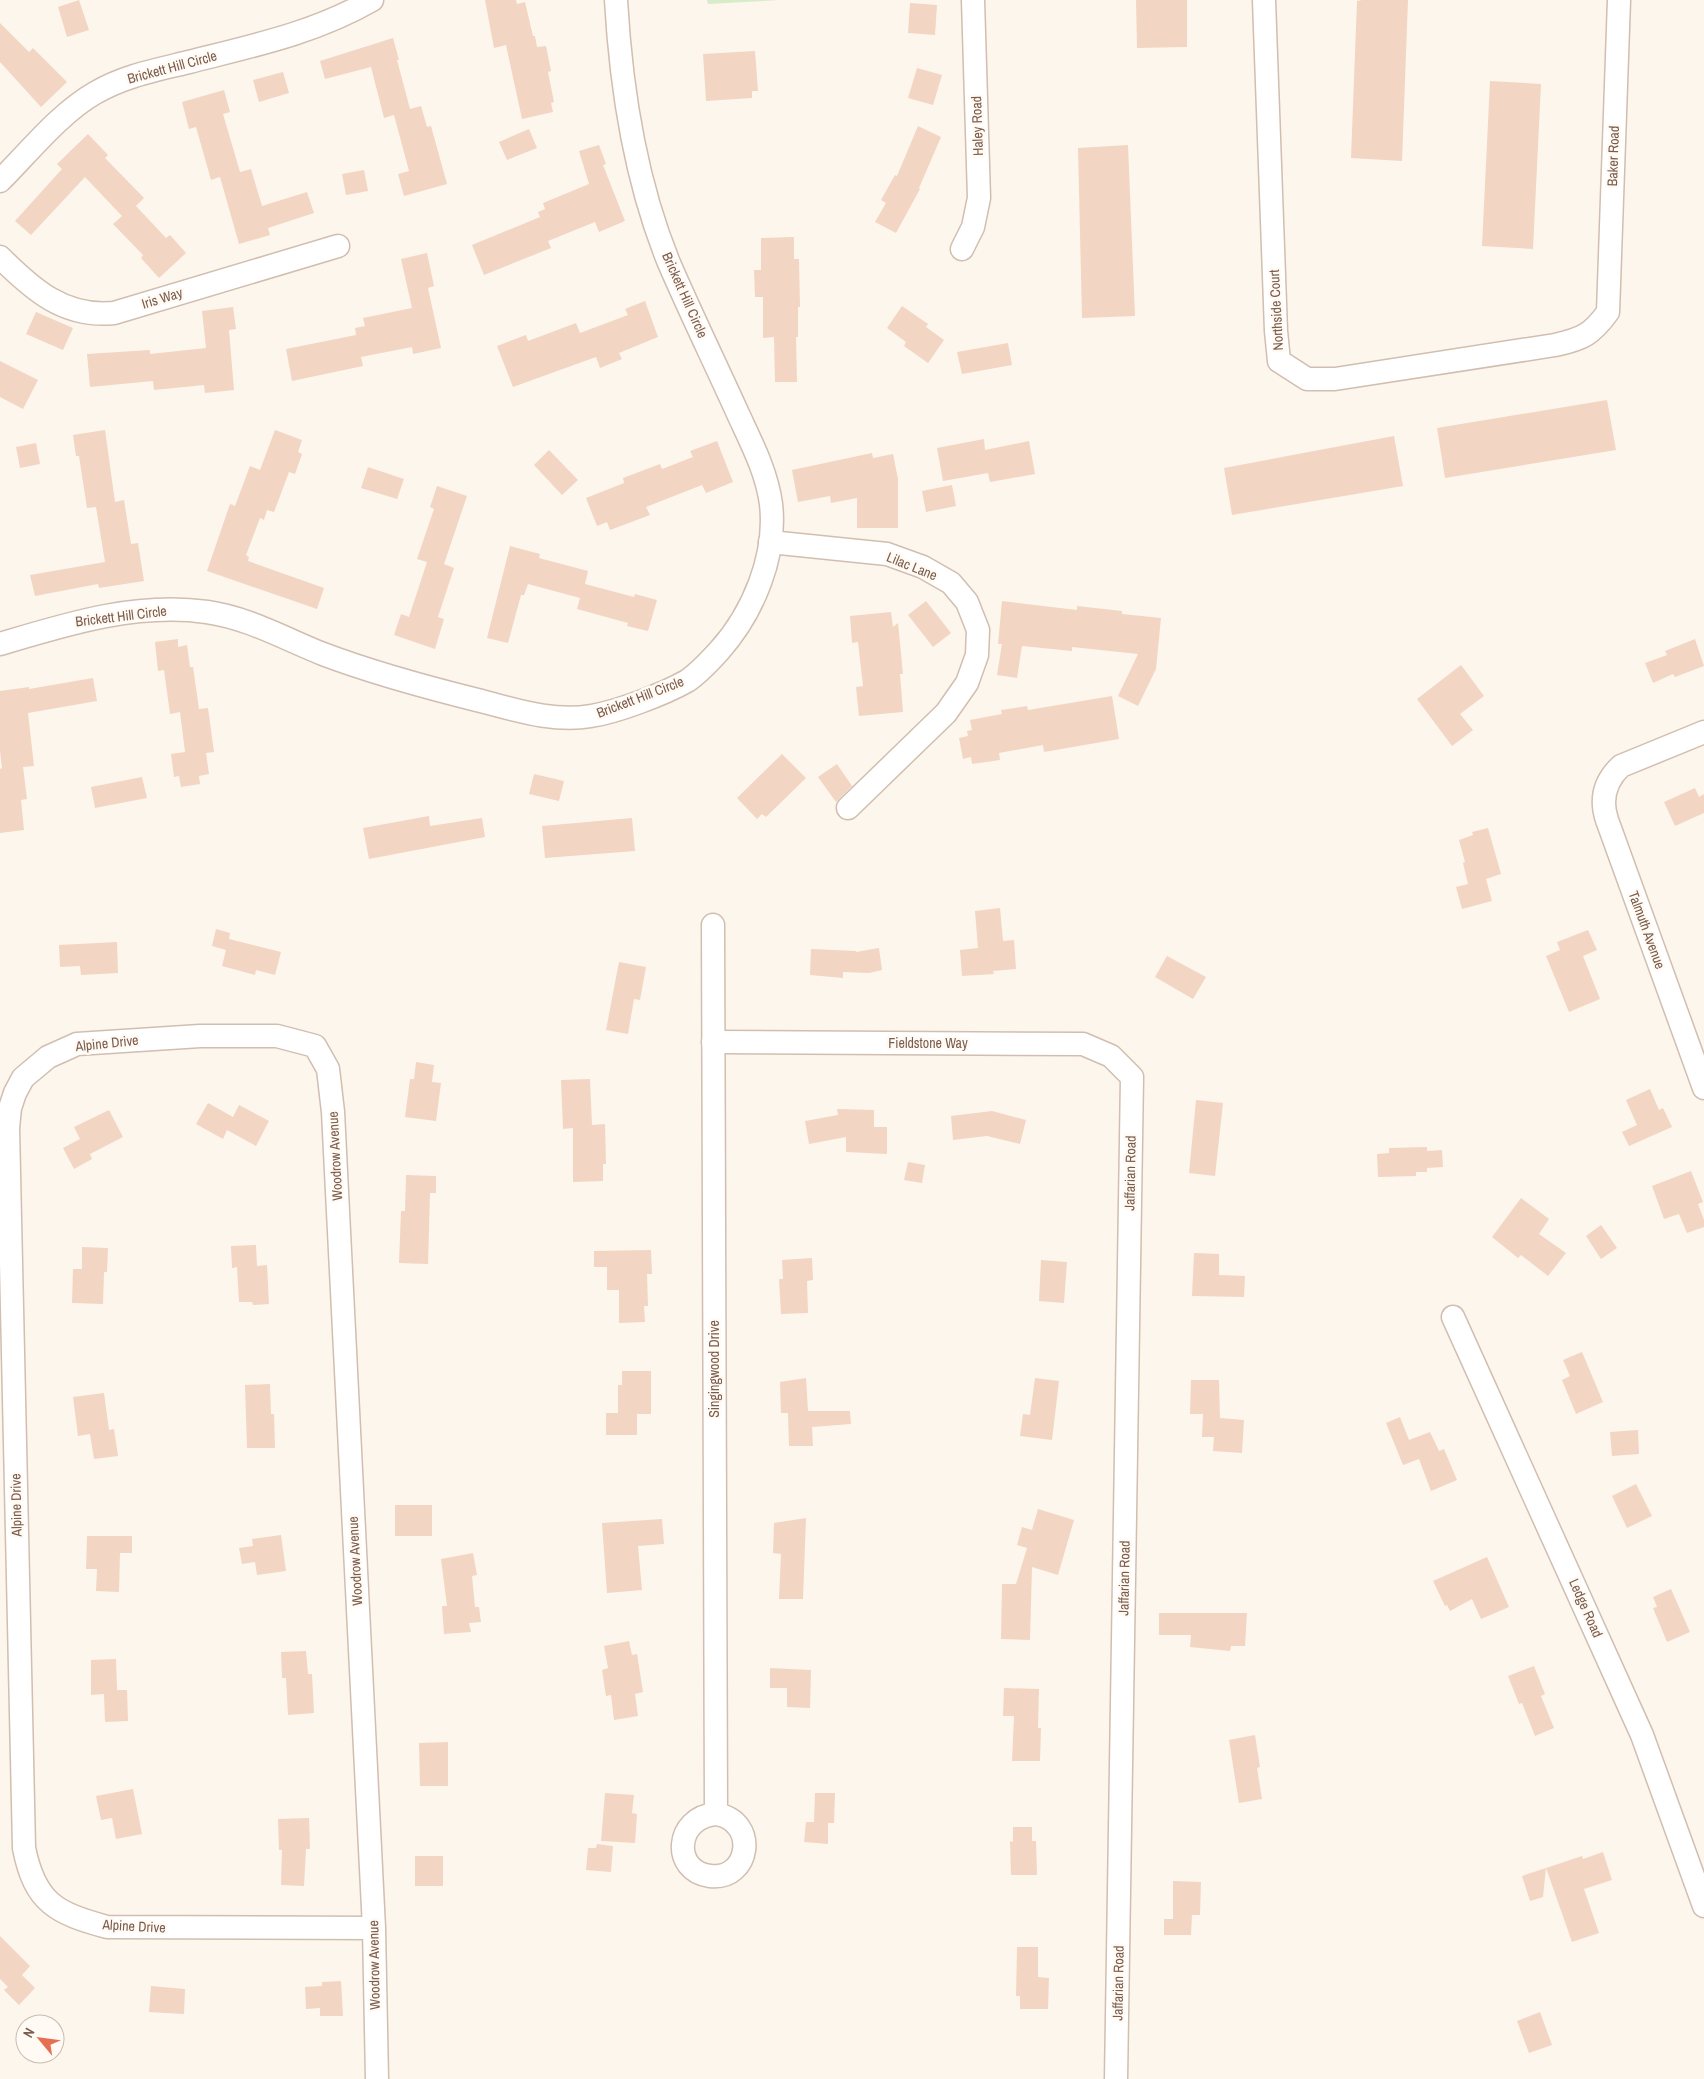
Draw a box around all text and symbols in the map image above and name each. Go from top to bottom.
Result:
street label: Brickett Hill Circle [125,46,219,88]
street label: Haley Road [967,96,987,156]
street label: Baker Road [1603,125,1623,187]
street label: Brickett Hill Circle [658,249,712,341]
street label: Northside Court [1265,269,1287,351]
street label: Iris Way [139,283,185,313]
street label: Lilac Lane [884,548,940,584]
street label: Brickett Hill Circle [74,601,168,631]
street label: Brickett Hill Circle [594,672,686,722]
street label: Talmuth Avenue [1625,889,1669,971]
street label: Alpine Drive [74,1031,139,1055]
street label: Fieldstone Way [888,1034,968,1052]
street label: Woodrow Avenue [324,1111,346,1201]
street label: Jaffarian Road [1120,1135,1140,1211]
street label: Singingwood Drive [705,1320,723,1418]
street label: Alpine Drive [6,1473,26,1538]
street label: Woodrow Avenue [344,1516,366,1606]
street label: Jaffarian Road [1114,1540,1134,1616]
street label: Ledge Road [1565,1576,1607,1640]
street label: Alpine Drive [101,1915,166,1937]
street label: Woodrow Avenue [364,1920,384,2010]
street label: Jaffarian Road [1108,1945,1128,2021]
north arrow [15,2014,65,2064]
text: N [19,2025,39,2041]

